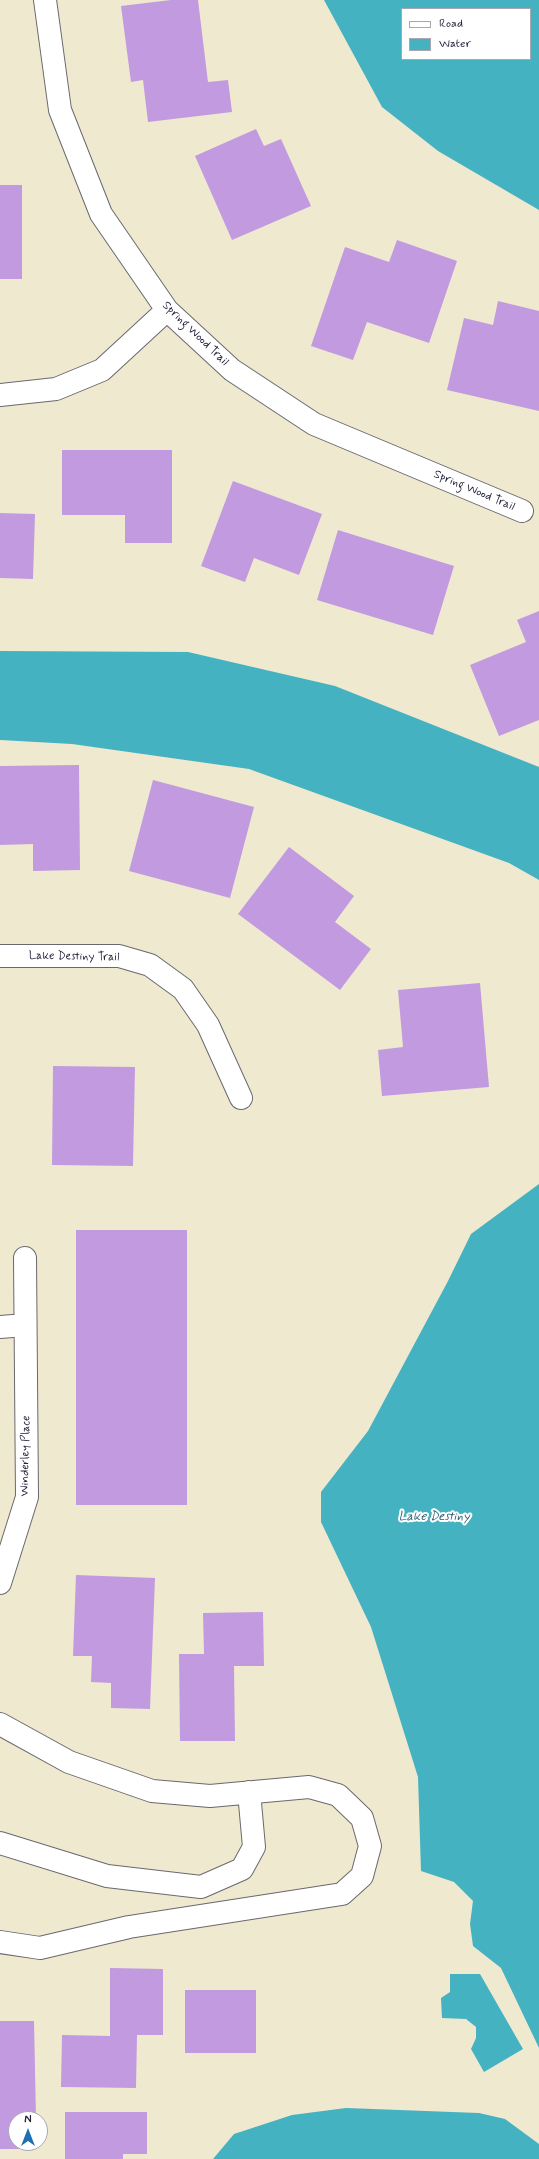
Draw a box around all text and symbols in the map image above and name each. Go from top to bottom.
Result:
legend [401,8,531,60]
text: Road [439,16,463,32]
text: Water [439,36,471,52]
street label: Spring Wood Trail [159,299,231,369]
street label: Spring Wood Trail [431,467,517,515]
street label: Lake Destiny Trail [29,949,119,965]
street label: Winderley Place [18,1415,34,1497]
water label: Lake Destiny [398,1509,470,1525]
north arrow [8,2111,48,2151]
text: N [24,2113,32,2127]

